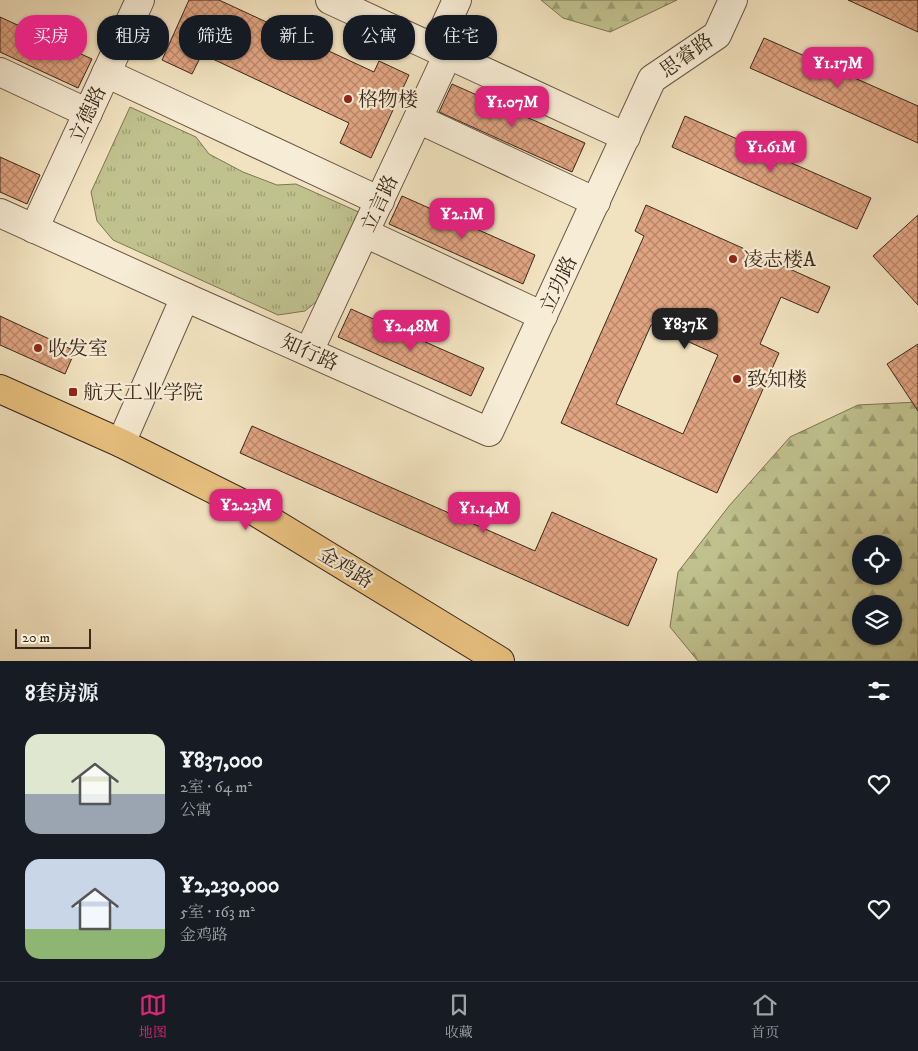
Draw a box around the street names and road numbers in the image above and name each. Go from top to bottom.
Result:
street label: 思睿路 [655,28,718,84]
street label: 立德路 [64,82,112,147]
street label: 立言路 [356,171,404,236]
street label: 立功路 [535,252,583,317]
street label: 知行路 [277,330,342,377]
street label: 金鸡路 [313,542,377,594]

